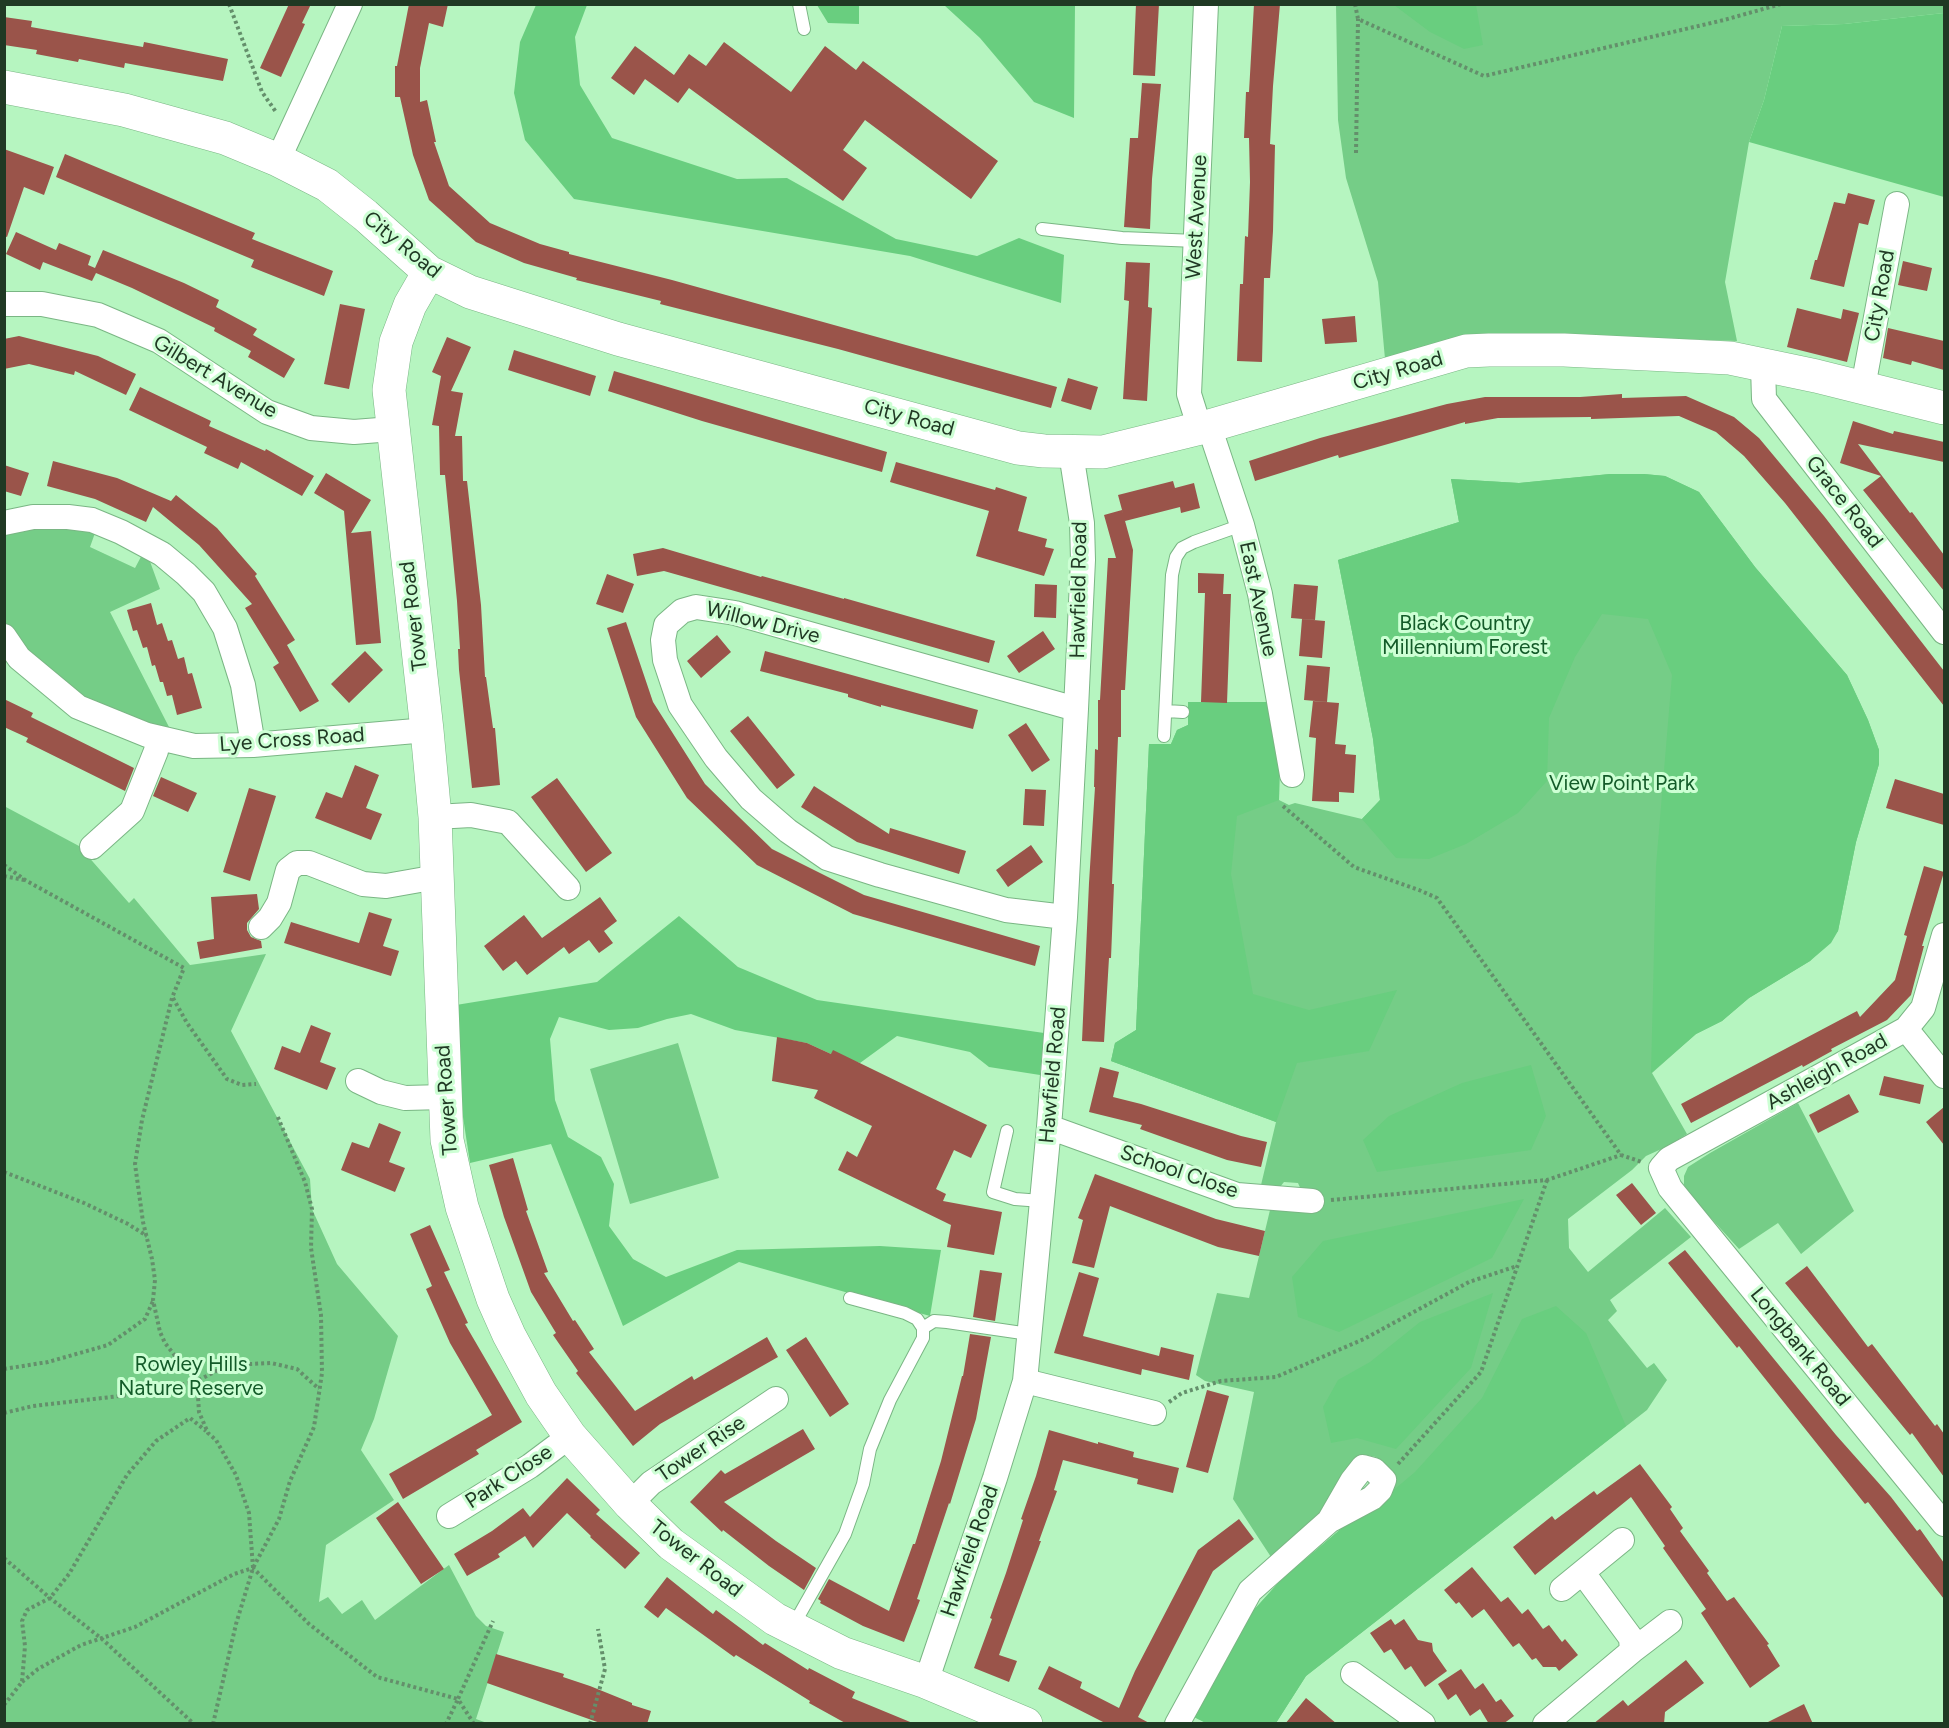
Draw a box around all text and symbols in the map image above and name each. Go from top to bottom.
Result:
street label: West Avenue [1181,154,1213,280]
street label: City Road [358,206,446,284]
street label: City Road [1860,248,1900,344]
street label: Gilbert Avenue [148,330,282,424]
street label: City Road [1350,346,1446,396]
street label: City Road [861,394,957,442]
street label: Grace Road [1800,451,1888,553]
street label: Hawfield Road [1065,521,1093,659]
street label: East Avenue [1234,539,1282,659]
street label: Tower Road [395,560,433,672]
street label: Willow Drive [703,597,823,649]
park label: Black Country Millennium Forest [1382,611,1548,661]
street label: Lye Cross Road [218,722,366,758]
park label: View Point Park [1549,771,1695,797]
street label: Hawfield Road [1034,1005,1072,1145]
street label: Ashleigh Road [1762,1028,1892,1116]
street label: Tower Road [431,1044,463,1156]
street label: School Close [1117,1140,1241,1204]
street label: Longbank Road [1744,1282,1856,1412]
park label: Rowley Hills Nature Reserve [118,1352,264,1402]
street label: Tower Rise [652,1410,750,1488]
street label: Park Close [461,1440,557,1514]
street label: Hawfield Road [936,1482,1004,1620]
street label: Tower Road [645,1515,747,1603]

